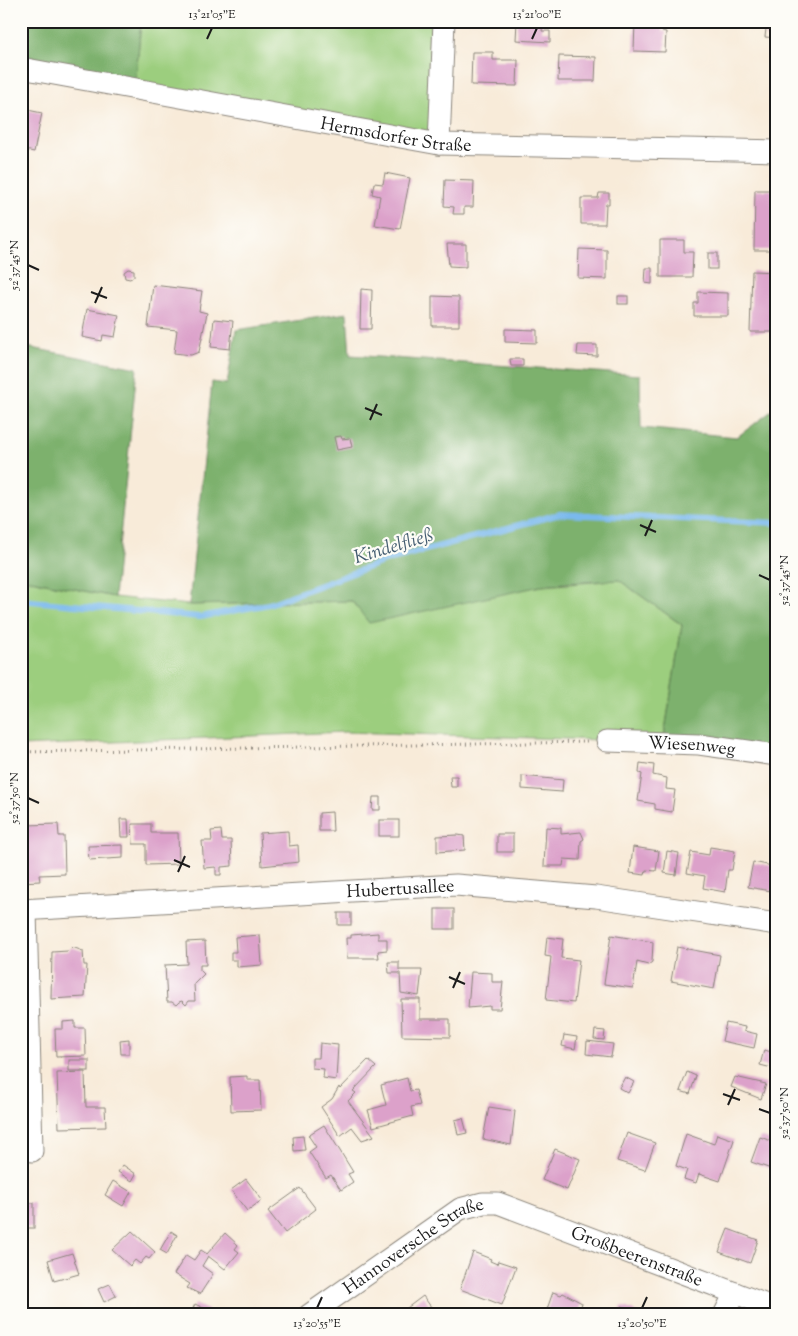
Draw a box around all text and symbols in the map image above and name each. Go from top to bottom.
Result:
text: 13°21'05"E [189,6,236,24]
text: 13°21'00"E [513,6,562,24]
street label: Hermsdorfer Straße [318,112,472,160]
text: 52°37'45"N [6,239,24,291]
water label: Kindelfließ [351,523,437,572]
text: 52°37'45"N [776,554,794,606]
street label: Wiesenweg [647,731,737,764]
text: 52°37'50"N [6,772,24,825]
street label: Hubertusallee [346,874,455,906]
text: 52°37'50"N [776,1087,794,1140]
street label: Hannoversche Straße [338,1192,487,1302]
street label: Großbeerenstraße [567,1221,706,1295]
text: 13°20'55"E [293,1315,341,1333]
text: 13°20'50"E [617,1315,667,1333]

